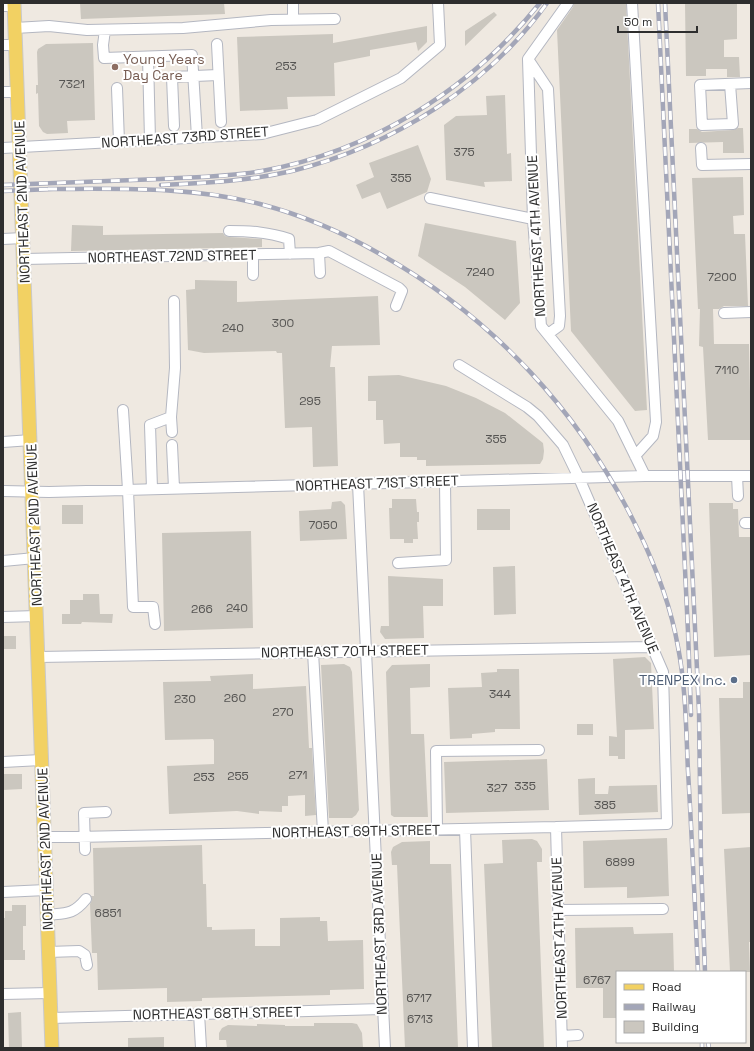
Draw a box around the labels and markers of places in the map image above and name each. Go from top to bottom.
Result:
place label: Young Years Day Care [123,50,205,84]
marker: Young Years Day Care [110,62,120,72]
place label: TRENPEX Inc. [639,671,726,689]
marker: TRENPEX Inc. [729,675,739,685]

